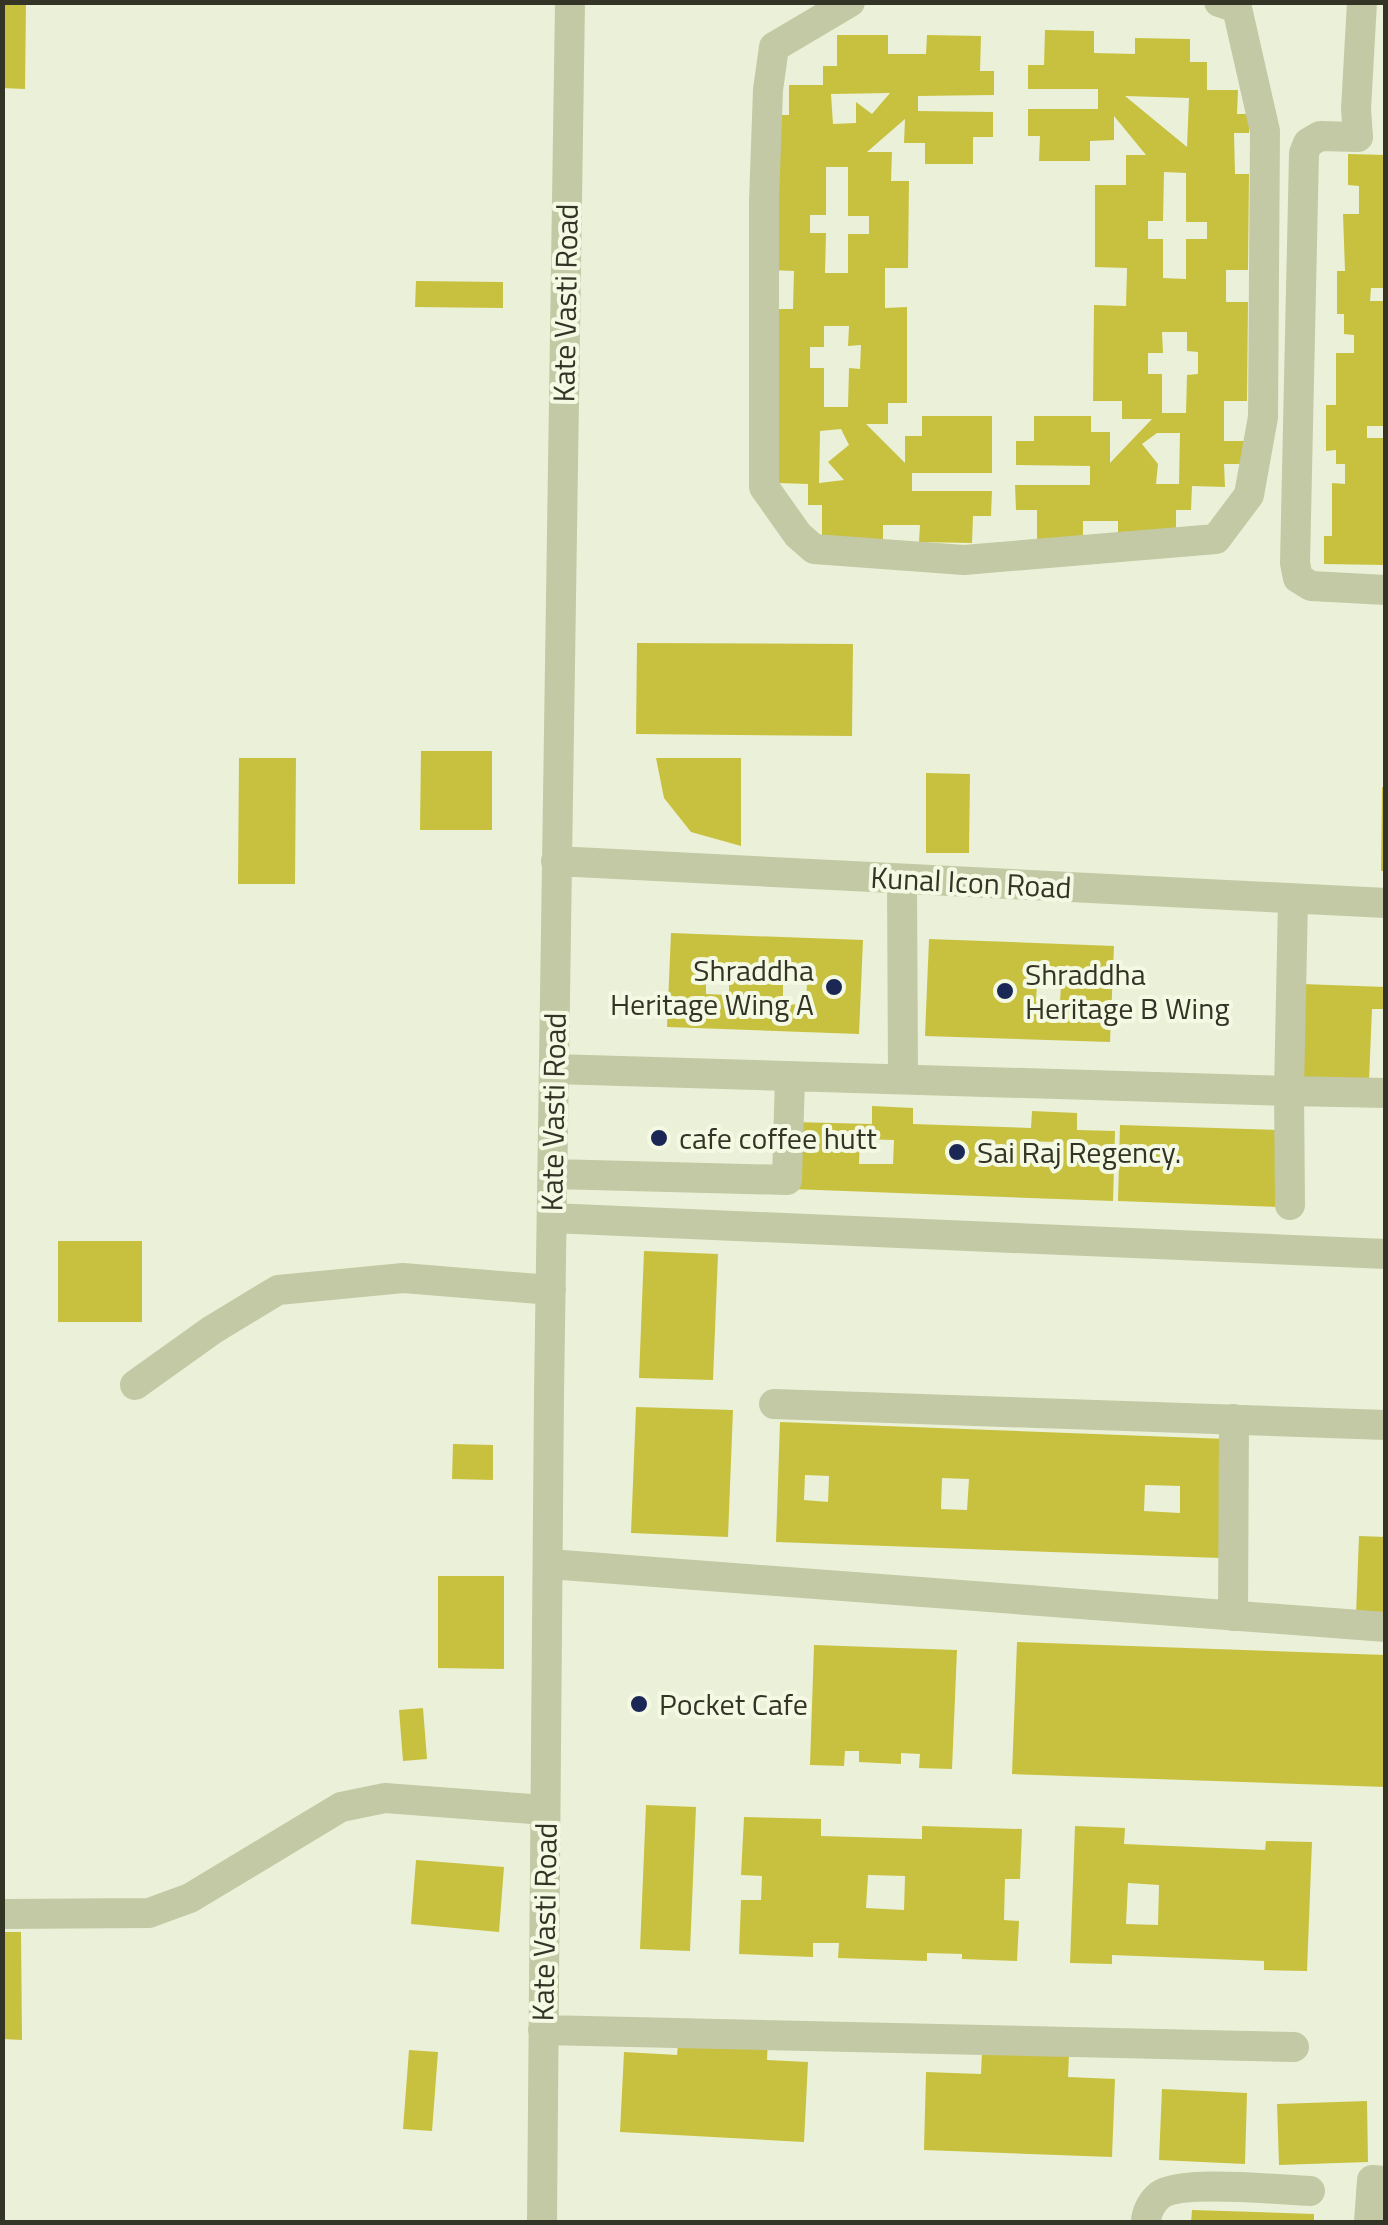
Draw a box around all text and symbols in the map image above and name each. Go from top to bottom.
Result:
street label: Kate Vasti Road [540,203,590,403]
street label: Kunal Icon Road [869,854,1073,910]
place label: Shraddha Heritage Wing A [610,947,814,1027]
place label: Shraddha Heritage B Wing [1025,951,1230,1031]
marker: Shraddha Heritage Wing A [823,976,845,998]
marker: Shraddha Heritage B Wing [994,980,1016,1002]
street label: Kate Vasti Road [528,1012,578,1212]
place label: cafe coffee hutt [679,1115,877,1161]
marker: cafe coffee hutt [648,1127,670,1149]
place label: Sai Raj Regency. [977,1129,1181,1175]
marker: Sai Raj Regency. [946,1141,968,1163]
place label: Pocket Cafe [659,1681,808,1727]
marker: Pocket Cafe [628,1693,650,1715]
street label: Kate Vasti Road [519,1822,569,2022]

